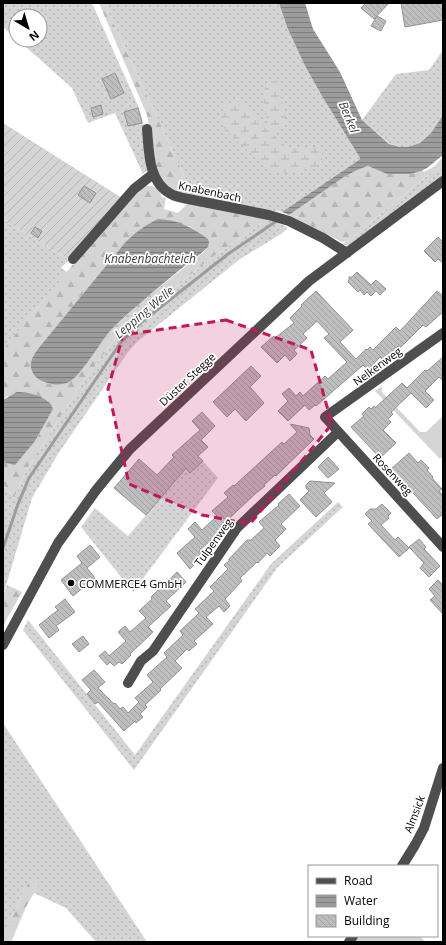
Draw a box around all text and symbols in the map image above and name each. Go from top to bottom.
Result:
north arrow [8,8,48,48]
text: N [26,28,43,45]
water label: Berkel [335,99,364,136]
street label: Knabenbach [177,177,243,205]
water label: Knabenbachteich [104,250,196,267]
water label: Lepping Welle [111,282,177,342]
street label: Nelkenweg [350,343,404,389]
street label: Düster Stegge [156,349,218,409]
street label: Rosenweg [370,450,416,498]
street label: Tulpenweg [190,515,236,569]
place label: COMMERCE4 GmbH [79,576,182,591]
marker: COMMERCE4 GmbH [66,578,76,588]
street label: Almsick [400,793,428,835]
legend [308,865,438,937]
text: Road [344,872,373,889]
text: Water [344,892,378,909]
text: Building [344,912,390,929]

